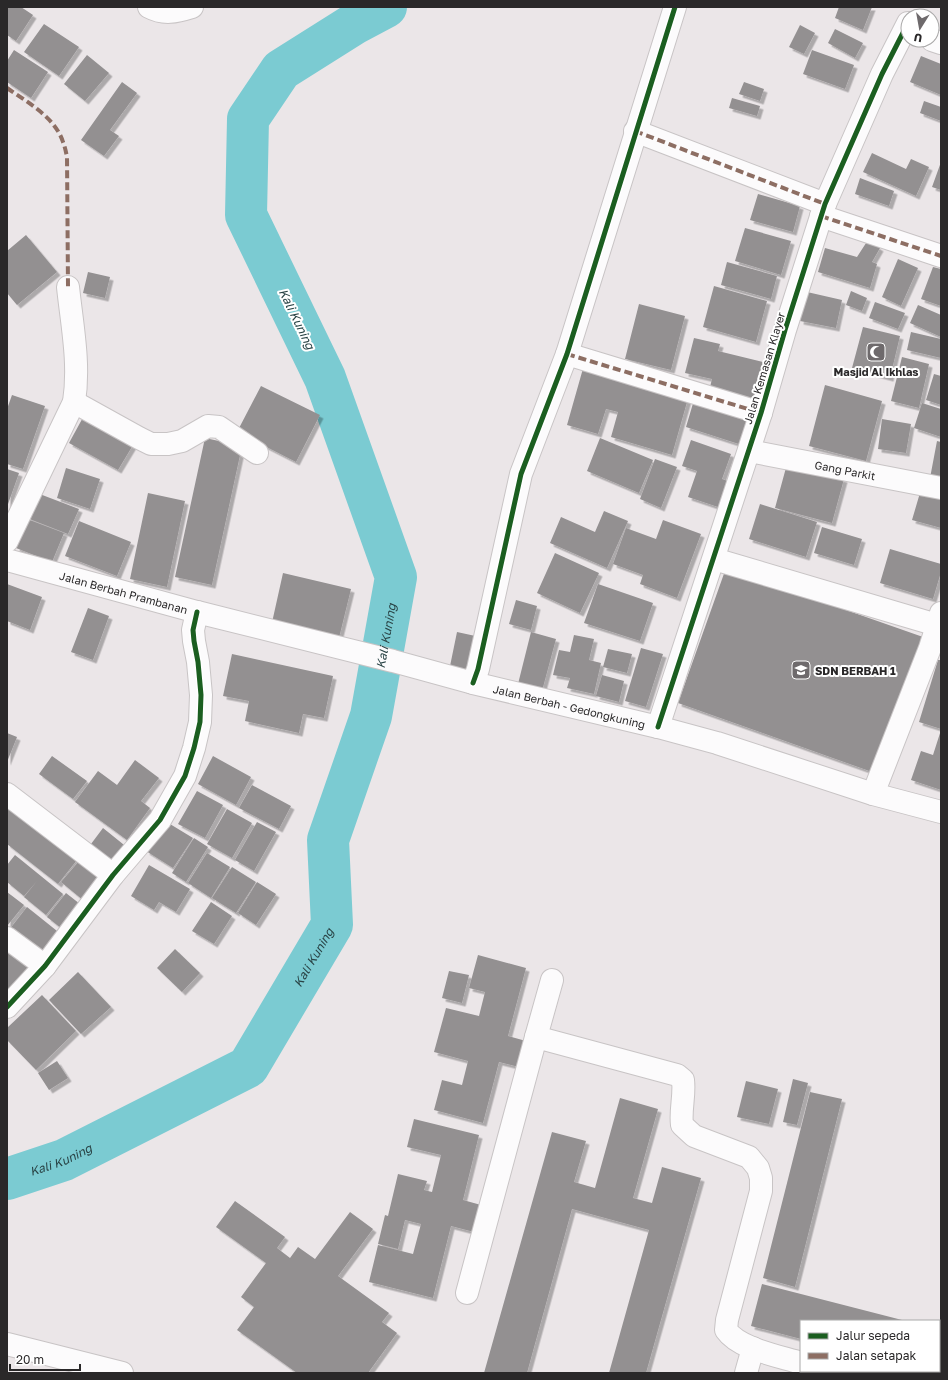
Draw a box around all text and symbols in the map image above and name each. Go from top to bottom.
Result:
north arrow [900,8,940,48]
text: U [913,31,923,45]
water label: Kali Kuning [276,286,319,353]
street label: Jalan Kemasan Klayer [741,310,787,426]
mosque icon: Masjid Al Ikhlas [865,341,887,363]
place label: Masjid Al Ikhlas [833,365,919,378]
street label: Gang Parkit [814,457,877,482]
street label: Jalan Berbah Prambanan [58,568,189,616]
water label: Kali Kuning [372,601,399,670]
school or university icon: SDN BERBAH 1 [790,659,812,681]
place label: SDN BERBAH 1 [815,664,896,677]
street label: Jalan Berbah - Gedongkuning [492,682,647,730]
water label: Kali Kuning [290,924,337,989]
water label: Kali Kuning [28,1139,95,1178]
legend [800,1320,940,1372]
text: Jalur sepeda [836,1328,910,1343]
scale bar [10,1346,80,1372]
text: Jalan setapak [836,1348,917,1363]
text: 20 m [16,1352,44,1367]

